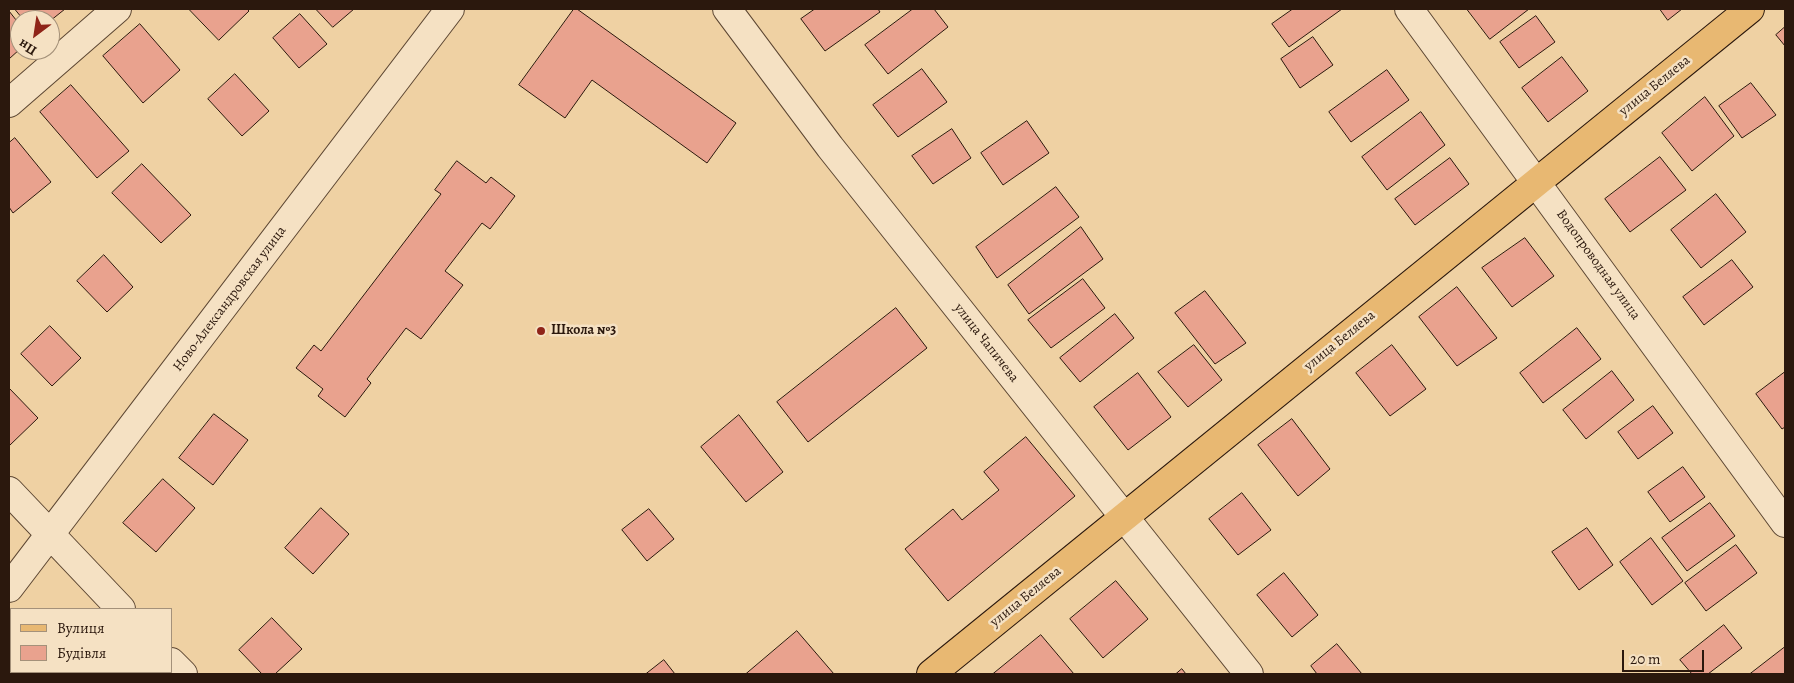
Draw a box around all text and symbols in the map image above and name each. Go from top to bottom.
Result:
north arrow [10,10,60,60]
text: Пн [15,35,40,60]
street label: улица Беляева [1616,52,1694,120]
street label: Водопроводная улица [1552,207,1644,323]
street label: Ново-Александровская улица [170,223,290,375]
street label: улица Чапичева [950,300,1022,386]
street label: улица Беляева [1301,307,1379,375]
place label: Школа №3 [551,323,616,339]
marker: Школа №3 [535,325,547,337]
street label: улица Беляева [987,563,1065,631]
legend [10,608,172,673]
text: Вулиця [57,618,104,638]
scale bar [1624,640,1706,672]
text: Будівля [57,643,106,663]
text: 20 m [1630,649,1661,669]

